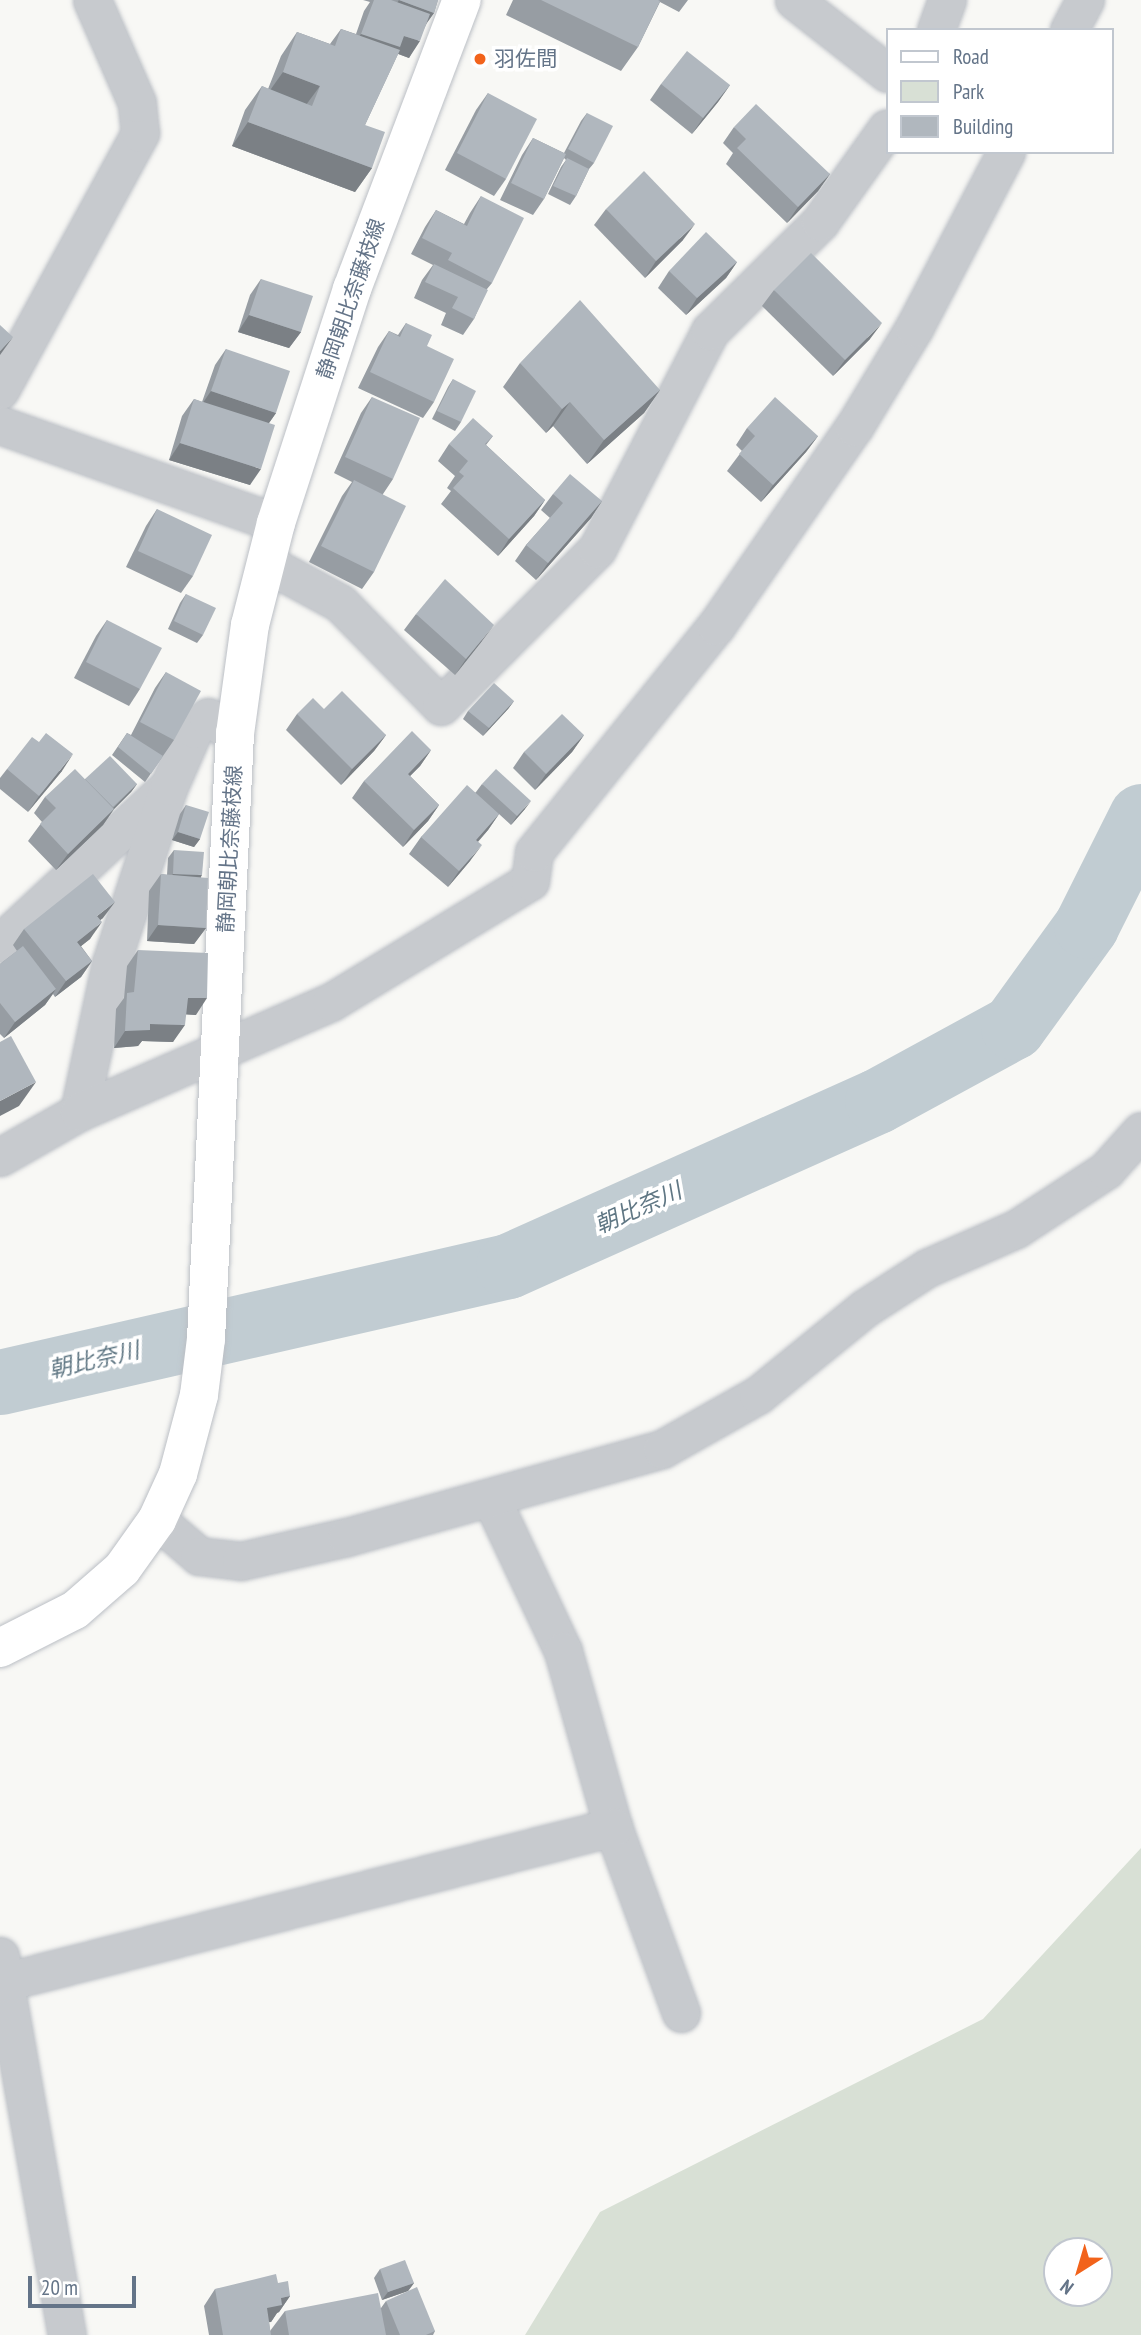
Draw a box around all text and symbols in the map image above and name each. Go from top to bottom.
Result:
legend [886,28,1113,154]
text: Road [953,43,989,70]
place label: 羽佐間 [494,46,557,72]
marker: 羽佐間 [472,51,488,67]
text: Park [953,78,984,105]
text: Building [953,113,1013,140]
street label: 静岡朝比奈藤枝線 [312,215,390,383]
street label: 静岡朝比奈藤枝線 [213,764,247,934]
water label: 朝比奈川 [590,1177,686,1239]
water label: 朝比奈川 [46,1336,142,1384]
north arrow [1043,2237,1113,2307]
scale bar [32,2262,140,2306]
text: 20 m [41,2274,78,2301]
text: N [1055,2275,1078,2300]

